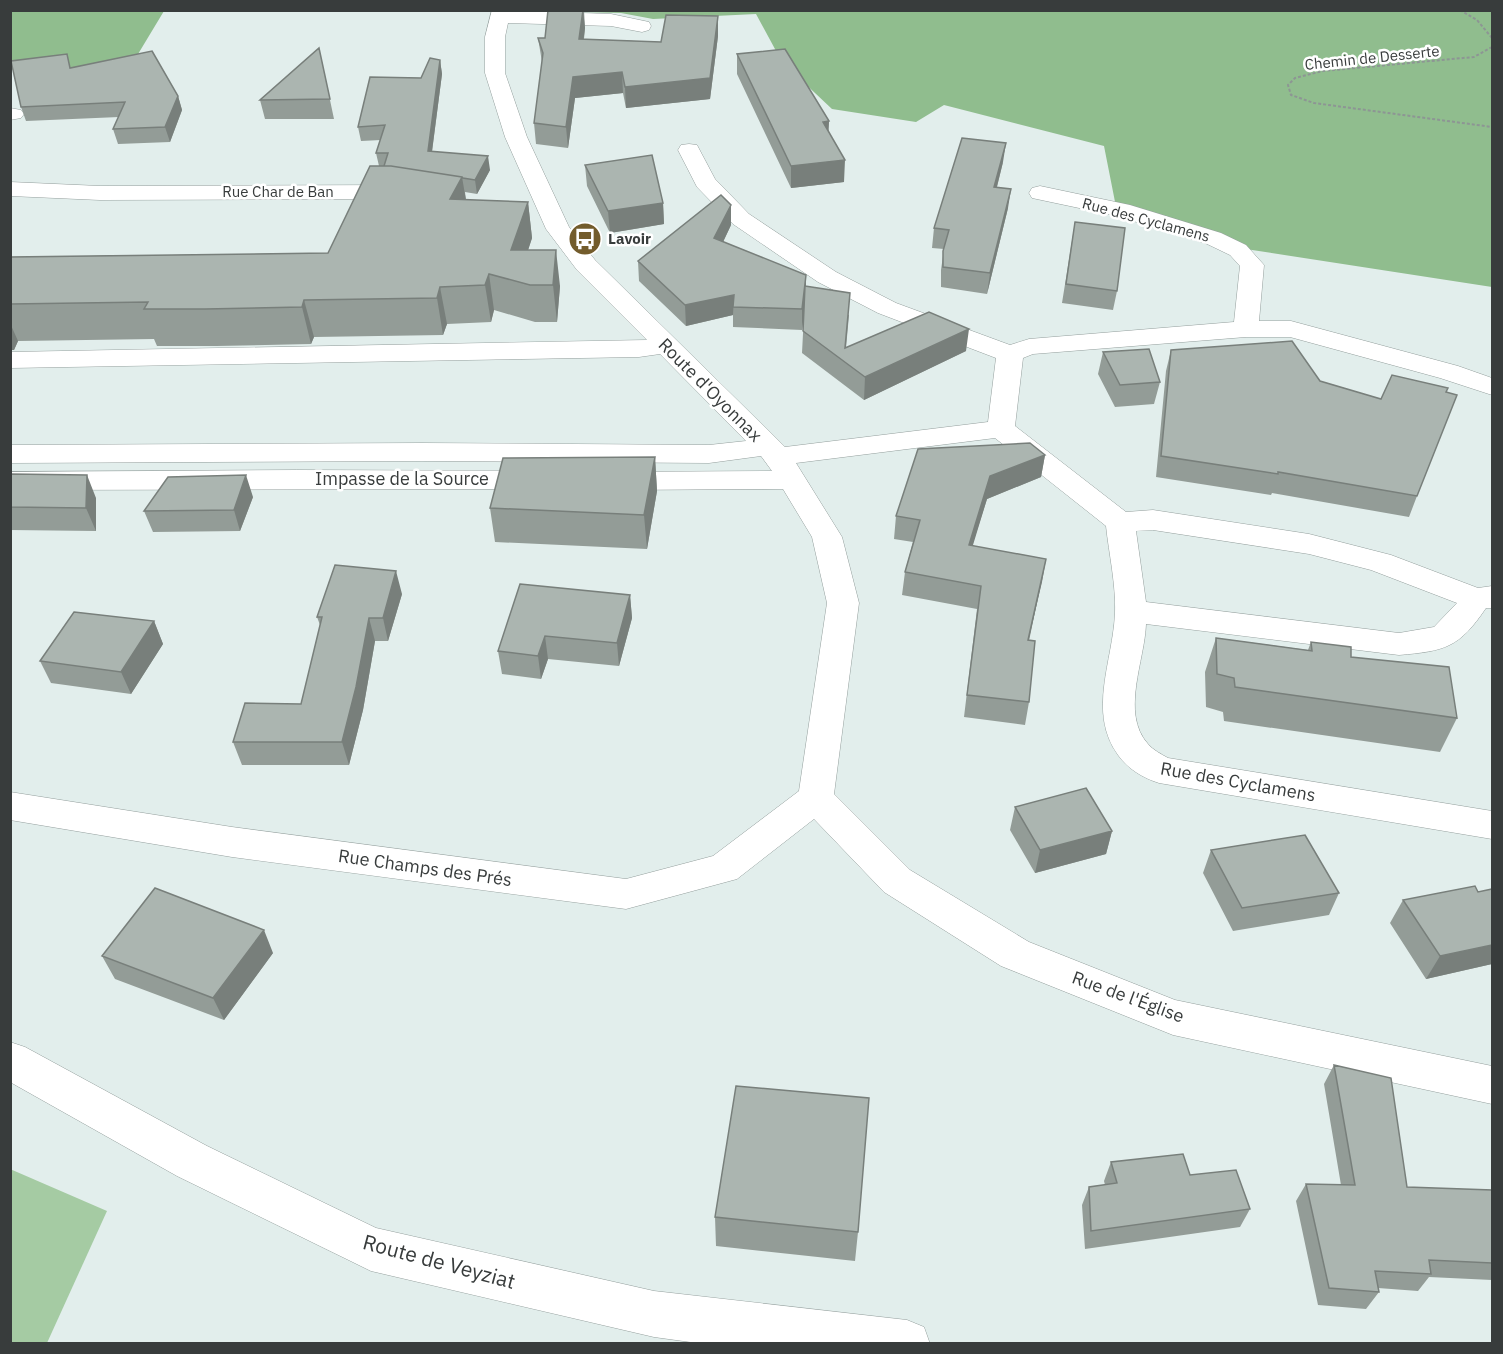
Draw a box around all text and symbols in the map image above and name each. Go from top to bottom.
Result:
street label: Chemin de Desserte [1304,41,1440,74]
street label: Rue Char de Ban [222,182,334,201]
street label: Rue des Cyclamens [1080,193,1212,246]
bus stop icon: Lavoir [567,221,603,257]
place label: Lavoir [608,229,651,248]
street label: Route d'Oyonnax [654,333,767,446]
street label: Impasse de la Source [315,467,489,490]
street label: Rue des Cyclamens [1159,757,1318,807]
street label: Rue Champs des Prés [337,844,513,891]
street label: Rue de l'Église [1069,966,1187,1027]
street label: Route de Veyziat [360,1227,519,1295]

